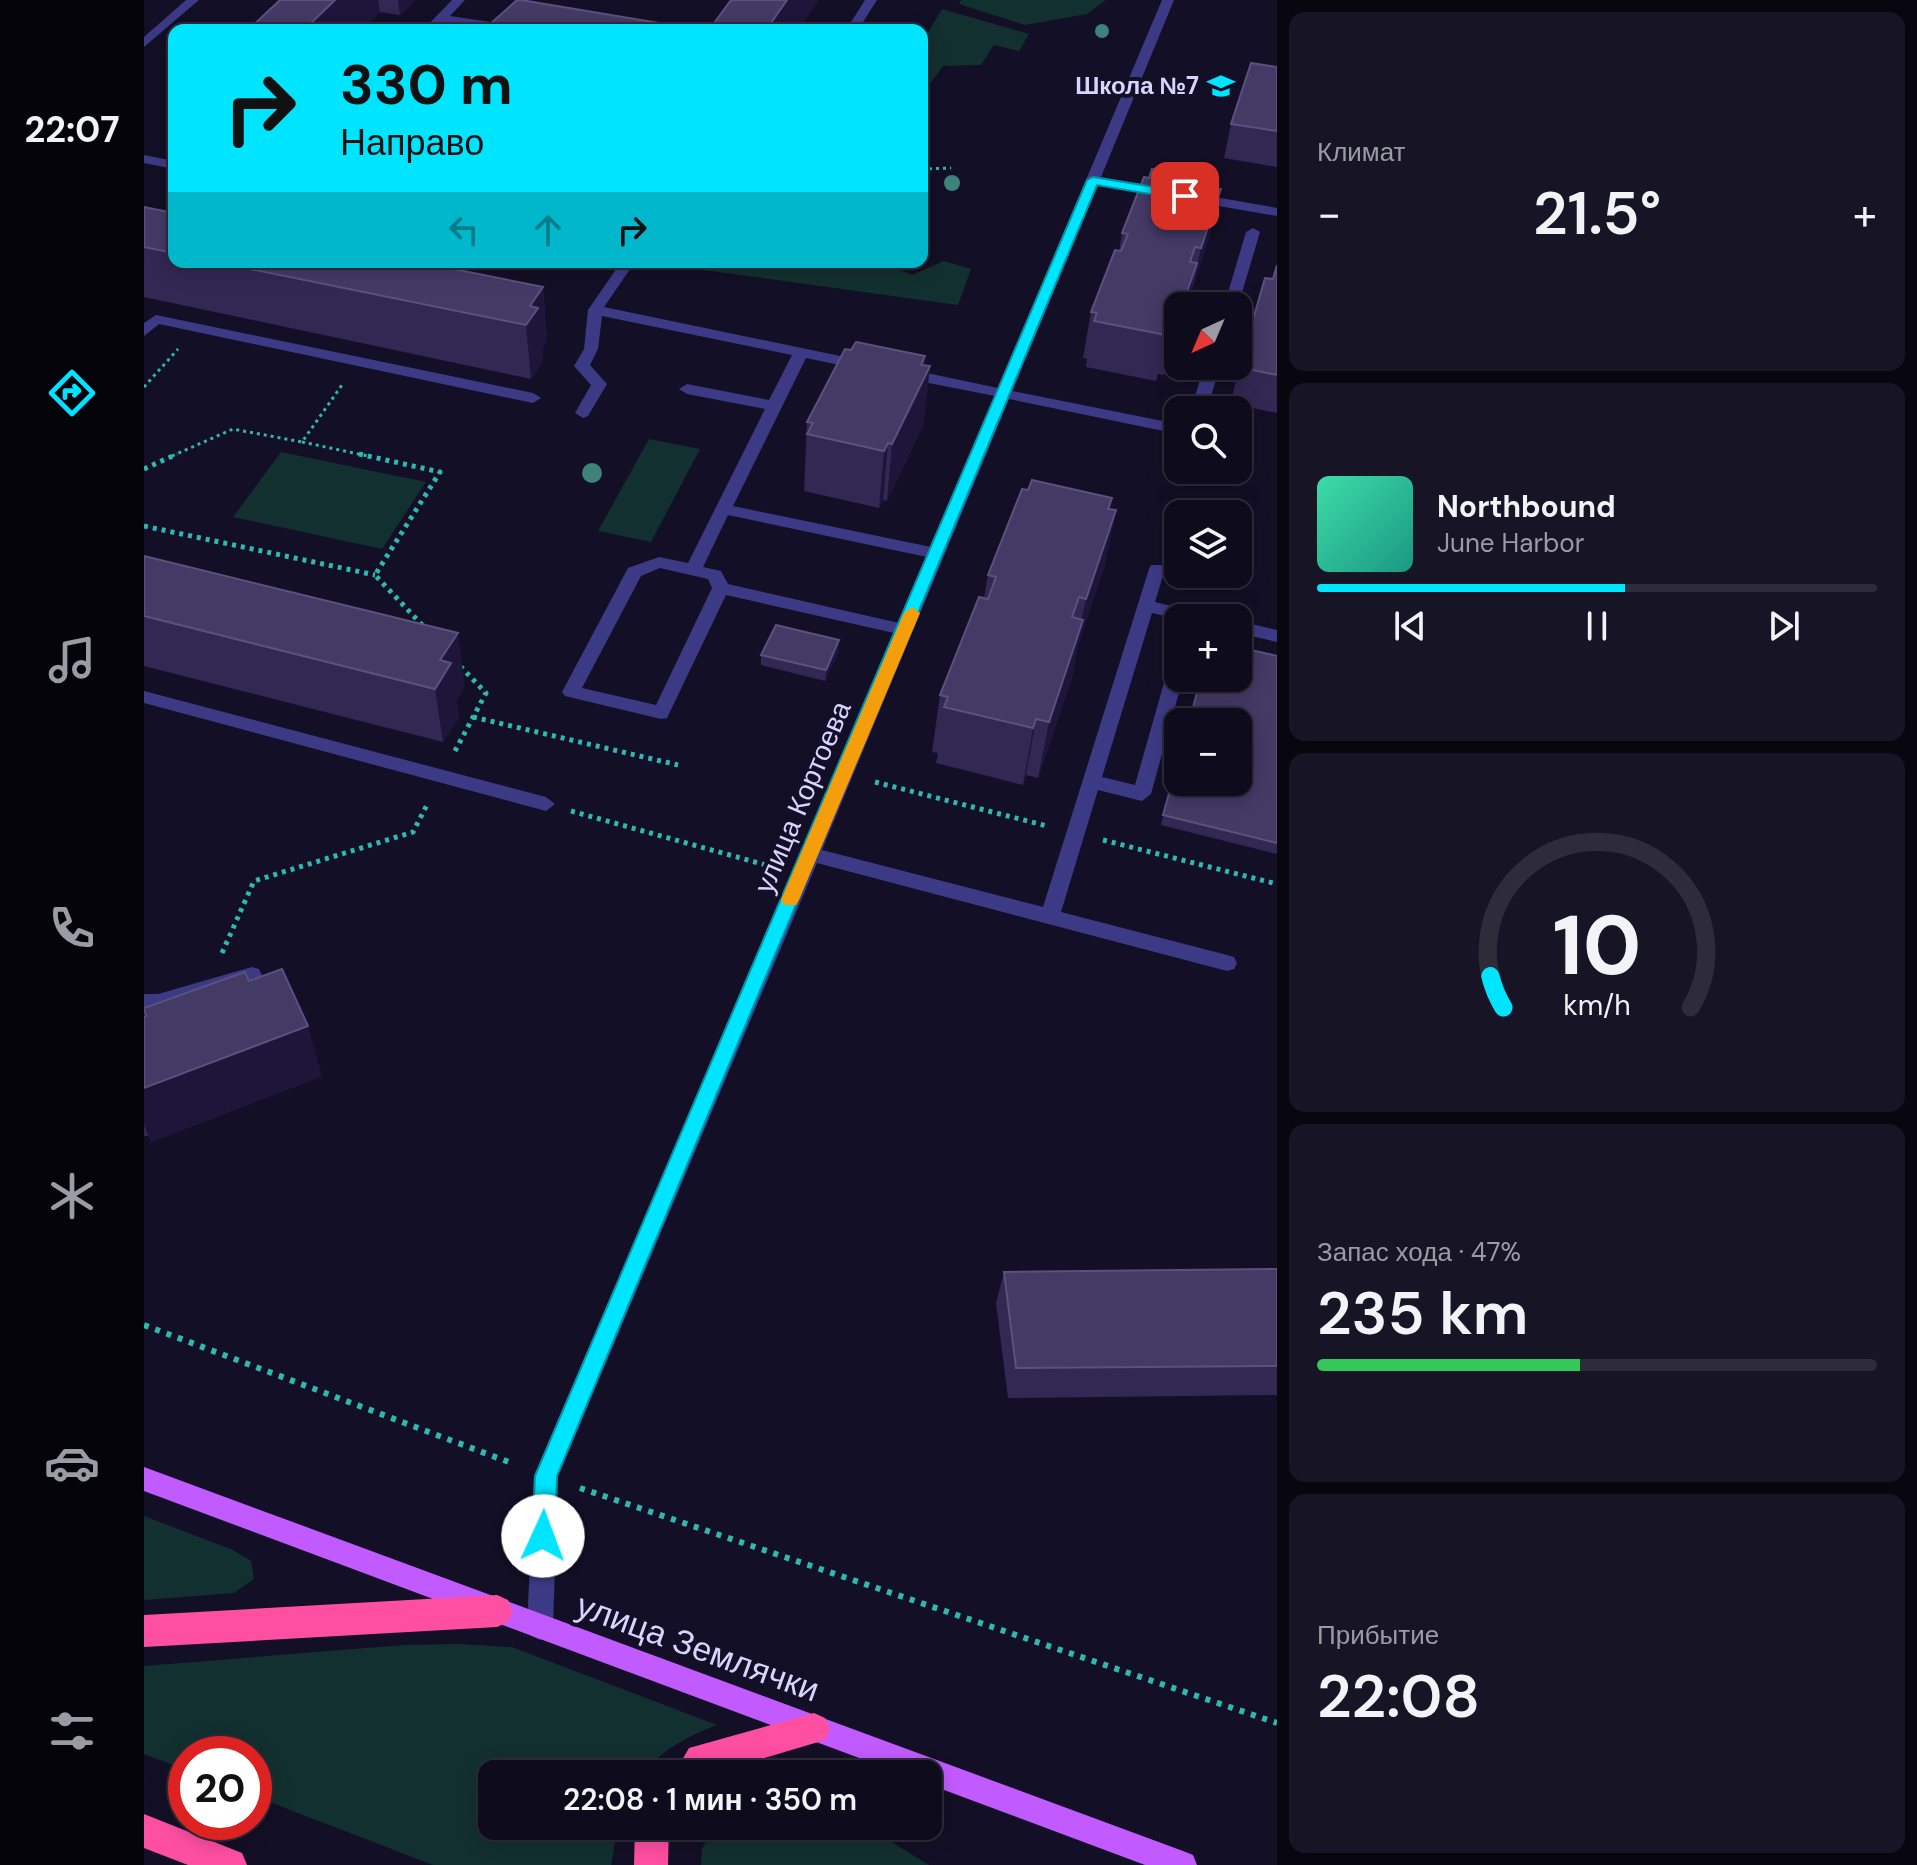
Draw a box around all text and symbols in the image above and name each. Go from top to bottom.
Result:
text: 330 m [340,48,513,121]
icon: right [208,56,312,160]
place label: Школа №7 [1075,70,1199,101]
school or university icon: Школа №7 [1206,71,1236,101]
text: 22:07 [24,106,120,153]
text: Направо [340,119,484,166]
text: Климат [1317,135,1406,169]
pin [1151,162,1219,230]
icon: arrive [1163,174,1207,218]
text: 21.5° [1533,174,1661,253]
text: − [1317,185,1341,243]
text: + [1853,185,1877,243]
icon: left [442,208,486,252]
icon: ahead [526,208,570,252]
icon: right [610,208,654,252]
north arrow [1164,292,1252,380]
map controls [1164,292,1252,796]
icon: directions [44,365,100,421]
button: search [1164,396,1252,484]
text: Northbound [1437,487,1616,526]
button: layers [1164,500,1252,588]
text: June Harbor [1437,526,1584,560]
button: + [1164,604,1252,692]
icon: previous [1388,604,1432,648]
icon: pause [1575,604,1619,648]
icon: next [1762,604,1806,648]
icon: music [44,632,100,688]
street label: улица Кортоева [745,695,860,899]
button: − [1164,708,1252,796]
text: 10 [1553,891,1641,1000]
icon: phone [44,900,100,956]
text: km/h [1563,988,1631,1025]
icon: climate [44,1168,100,1224]
text: Запас хода · 47% [1317,1235,1521,1269]
text: 235 km [1317,1274,1528,1353]
icon: car [44,1435,100,1491]
position arrow [501,1494,585,1578]
street label: улица Землячки [570,1583,825,1712]
text: Прибытие [1317,1618,1439,1652]
text: 22:08 [1317,1657,1480,1736]
icon: filters [44,1703,100,1759]
speed limit sign: 20 [168,1736,272,1840]
text: 22:08 · 1 мин · 350 m [563,1780,857,1819]

